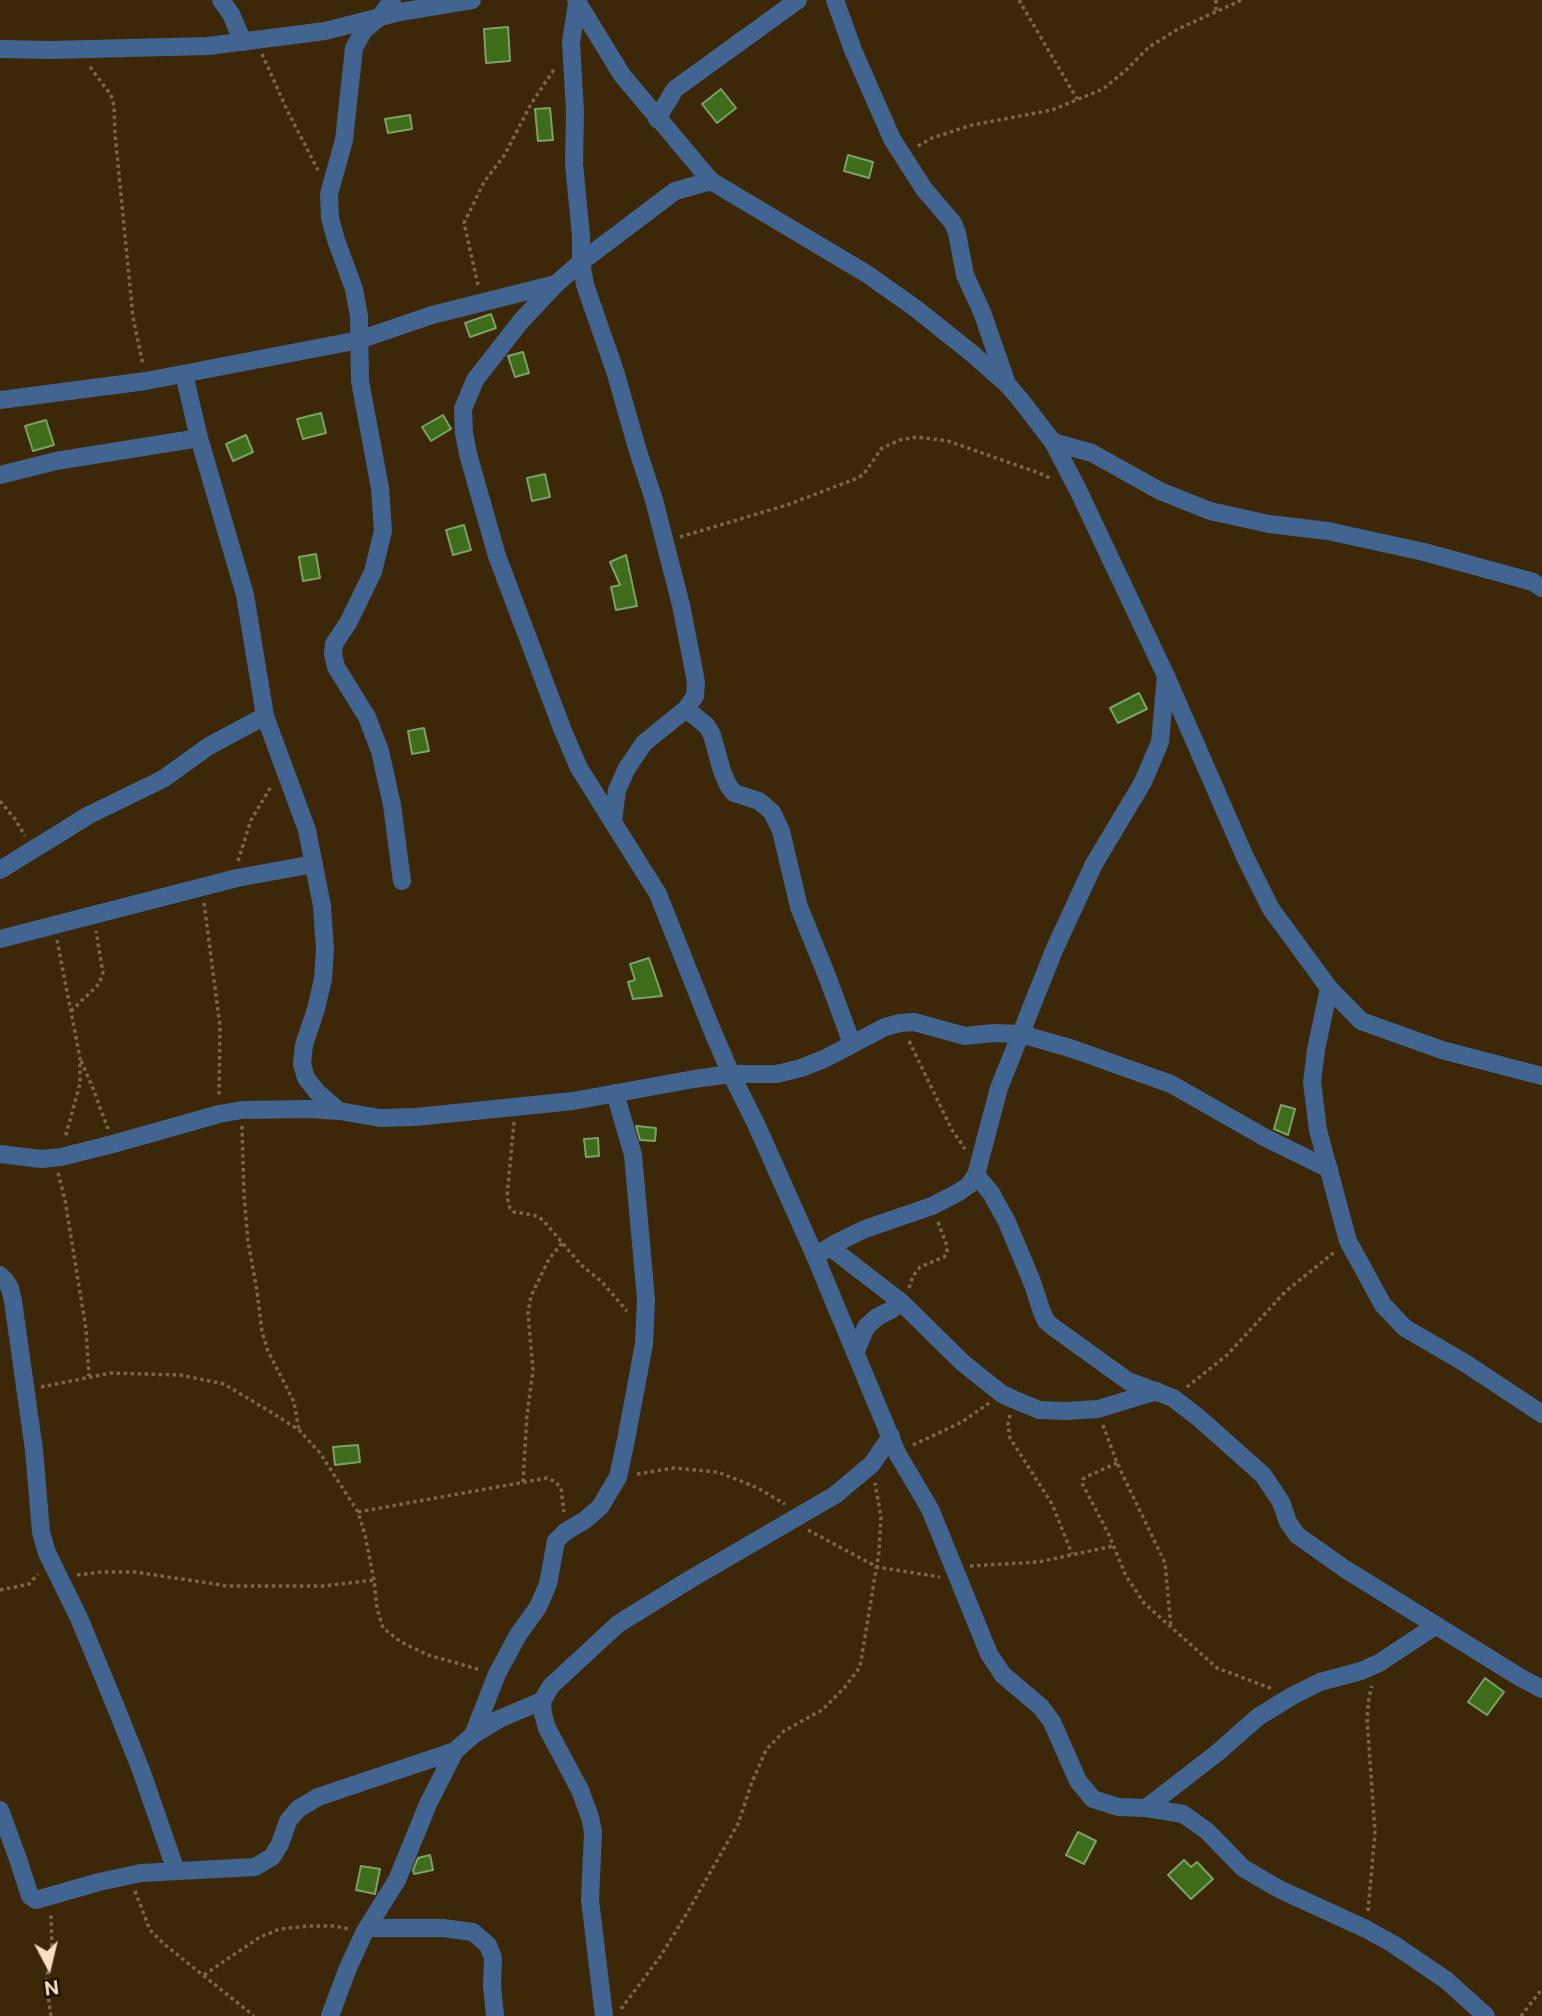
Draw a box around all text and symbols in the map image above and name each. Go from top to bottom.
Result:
north arrow [14,1932,84,2002]
text: N [43,1976,60,2000]

